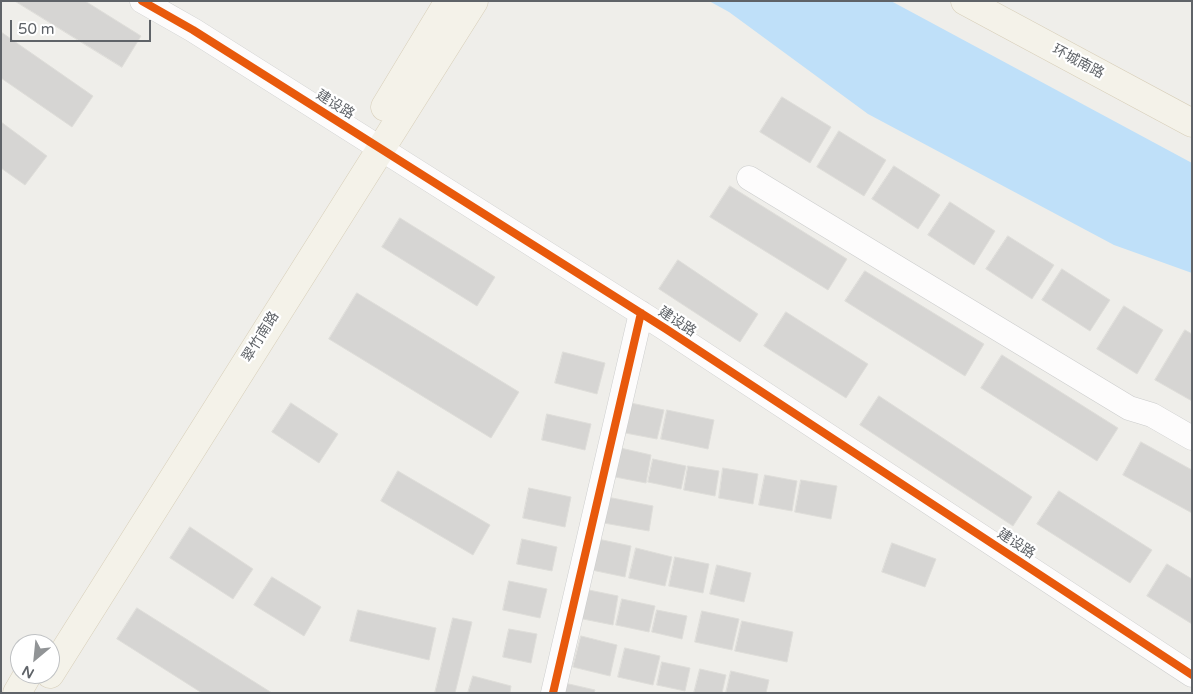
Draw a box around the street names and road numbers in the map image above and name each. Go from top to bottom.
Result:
street label: 环城南路 [1049,41,1107,83]
street label: 建设路 [313,87,357,123]
street label: 建设路 [655,304,699,340]
street label: 翠竹南路 [239,309,283,365]
street label: 建设路 [994,526,1038,562]

